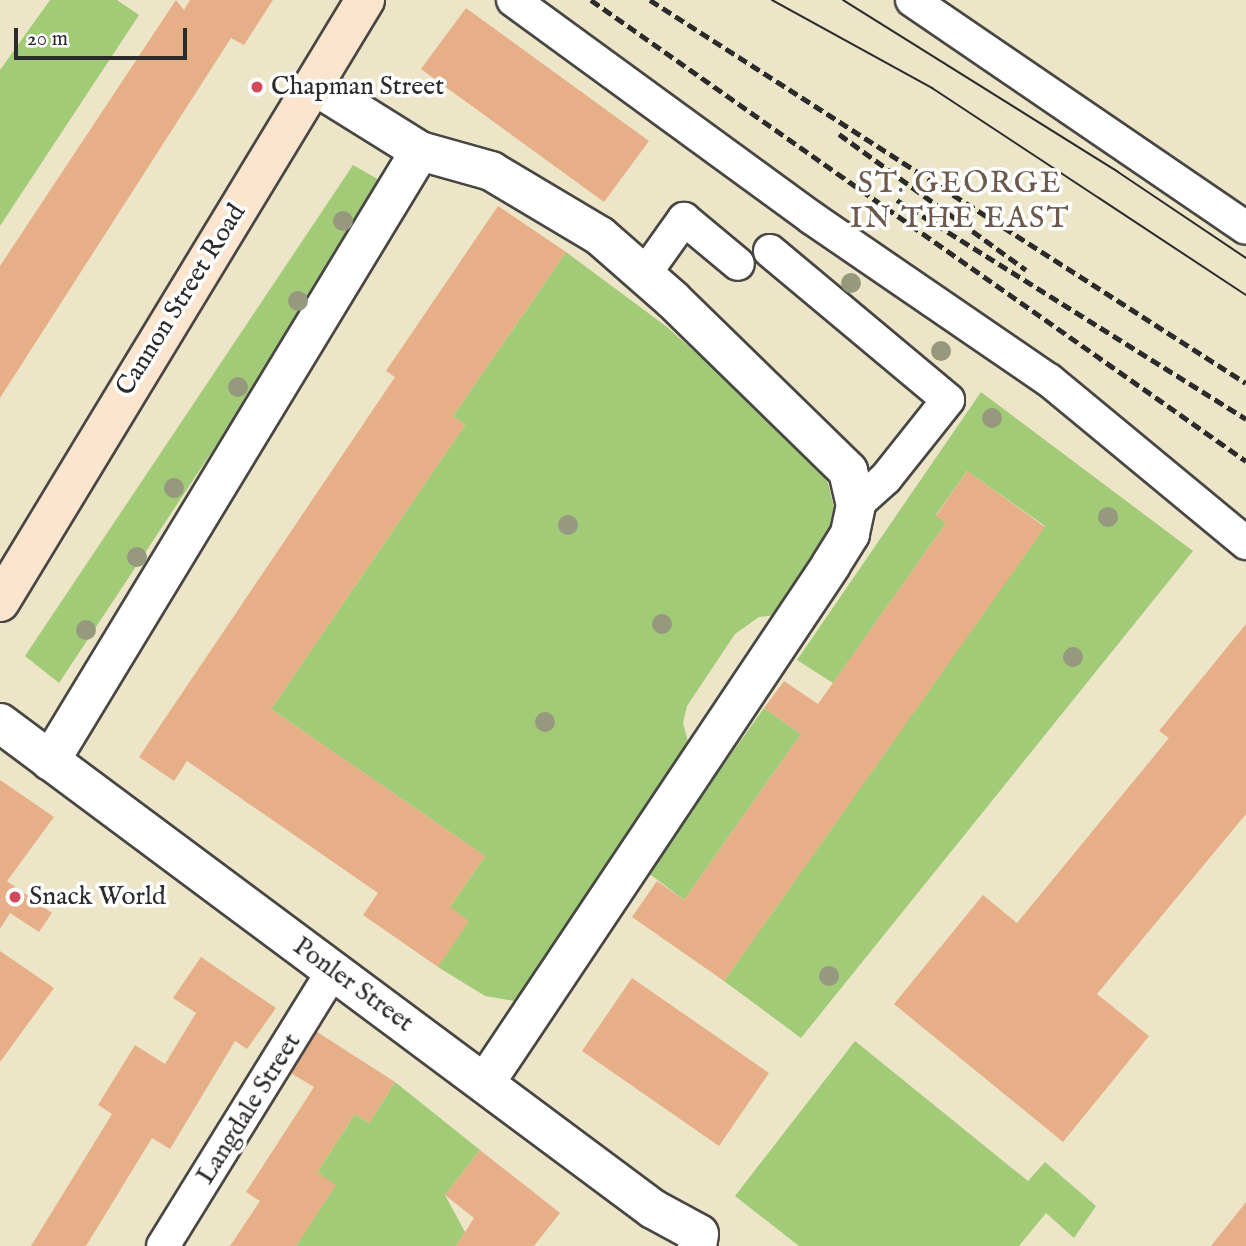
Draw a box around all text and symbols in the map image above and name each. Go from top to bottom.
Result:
scale bar [18,14,191,58]
text: 20 m [27,26,68,53]
place label: Chapman Street [271,71,444,103]
marker: Chapman Street [249,79,265,95]
district label: ST. GEORGE IN THE EAST [851,166,1069,236]
street label: Cannon Street Road [109,198,253,402]
place label: Snack World [29,881,166,913]
marker: Snack World [7,889,23,905]
street label: Ponler Street [287,931,419,1039]
street label: Langdale Street [190,1028,308,1190]

